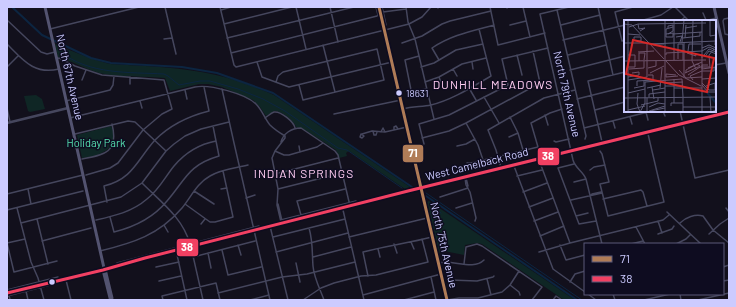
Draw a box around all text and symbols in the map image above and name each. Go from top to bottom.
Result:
inset map [624,20,716,112]
street label: North 67th Avenue [54,33,87,121]
street label: North 79th Avenue [551,50,584,138]
district label: DUNHILL MEADOWS [433,77,553,91]
place label: 18631 [406,87,428,99]
marker: 18631 [394,88,404,98]
park label: Holiday Park [67,136,126,149]
line badge: 71 [402,144,424,163]
street label: West Camelback Road [424,144,530,183]
text: 71 [408,146,418,159]
line badge: 38 [537,147,560,166]
text: 38 [542,149,554,162]
district label: INDIAN SPRINGS [254,166,354,180]
street label: North 75th Avenue [428,201,461,289]
line badge: 38 [176,238,199,257]
text: 38 [181,240,193,253]
legend [584,243,724,295]
text: 71 [620,251,630,265]
text: 38 [620,271,632,285]
unlabelled marker [47,277,57,287]

